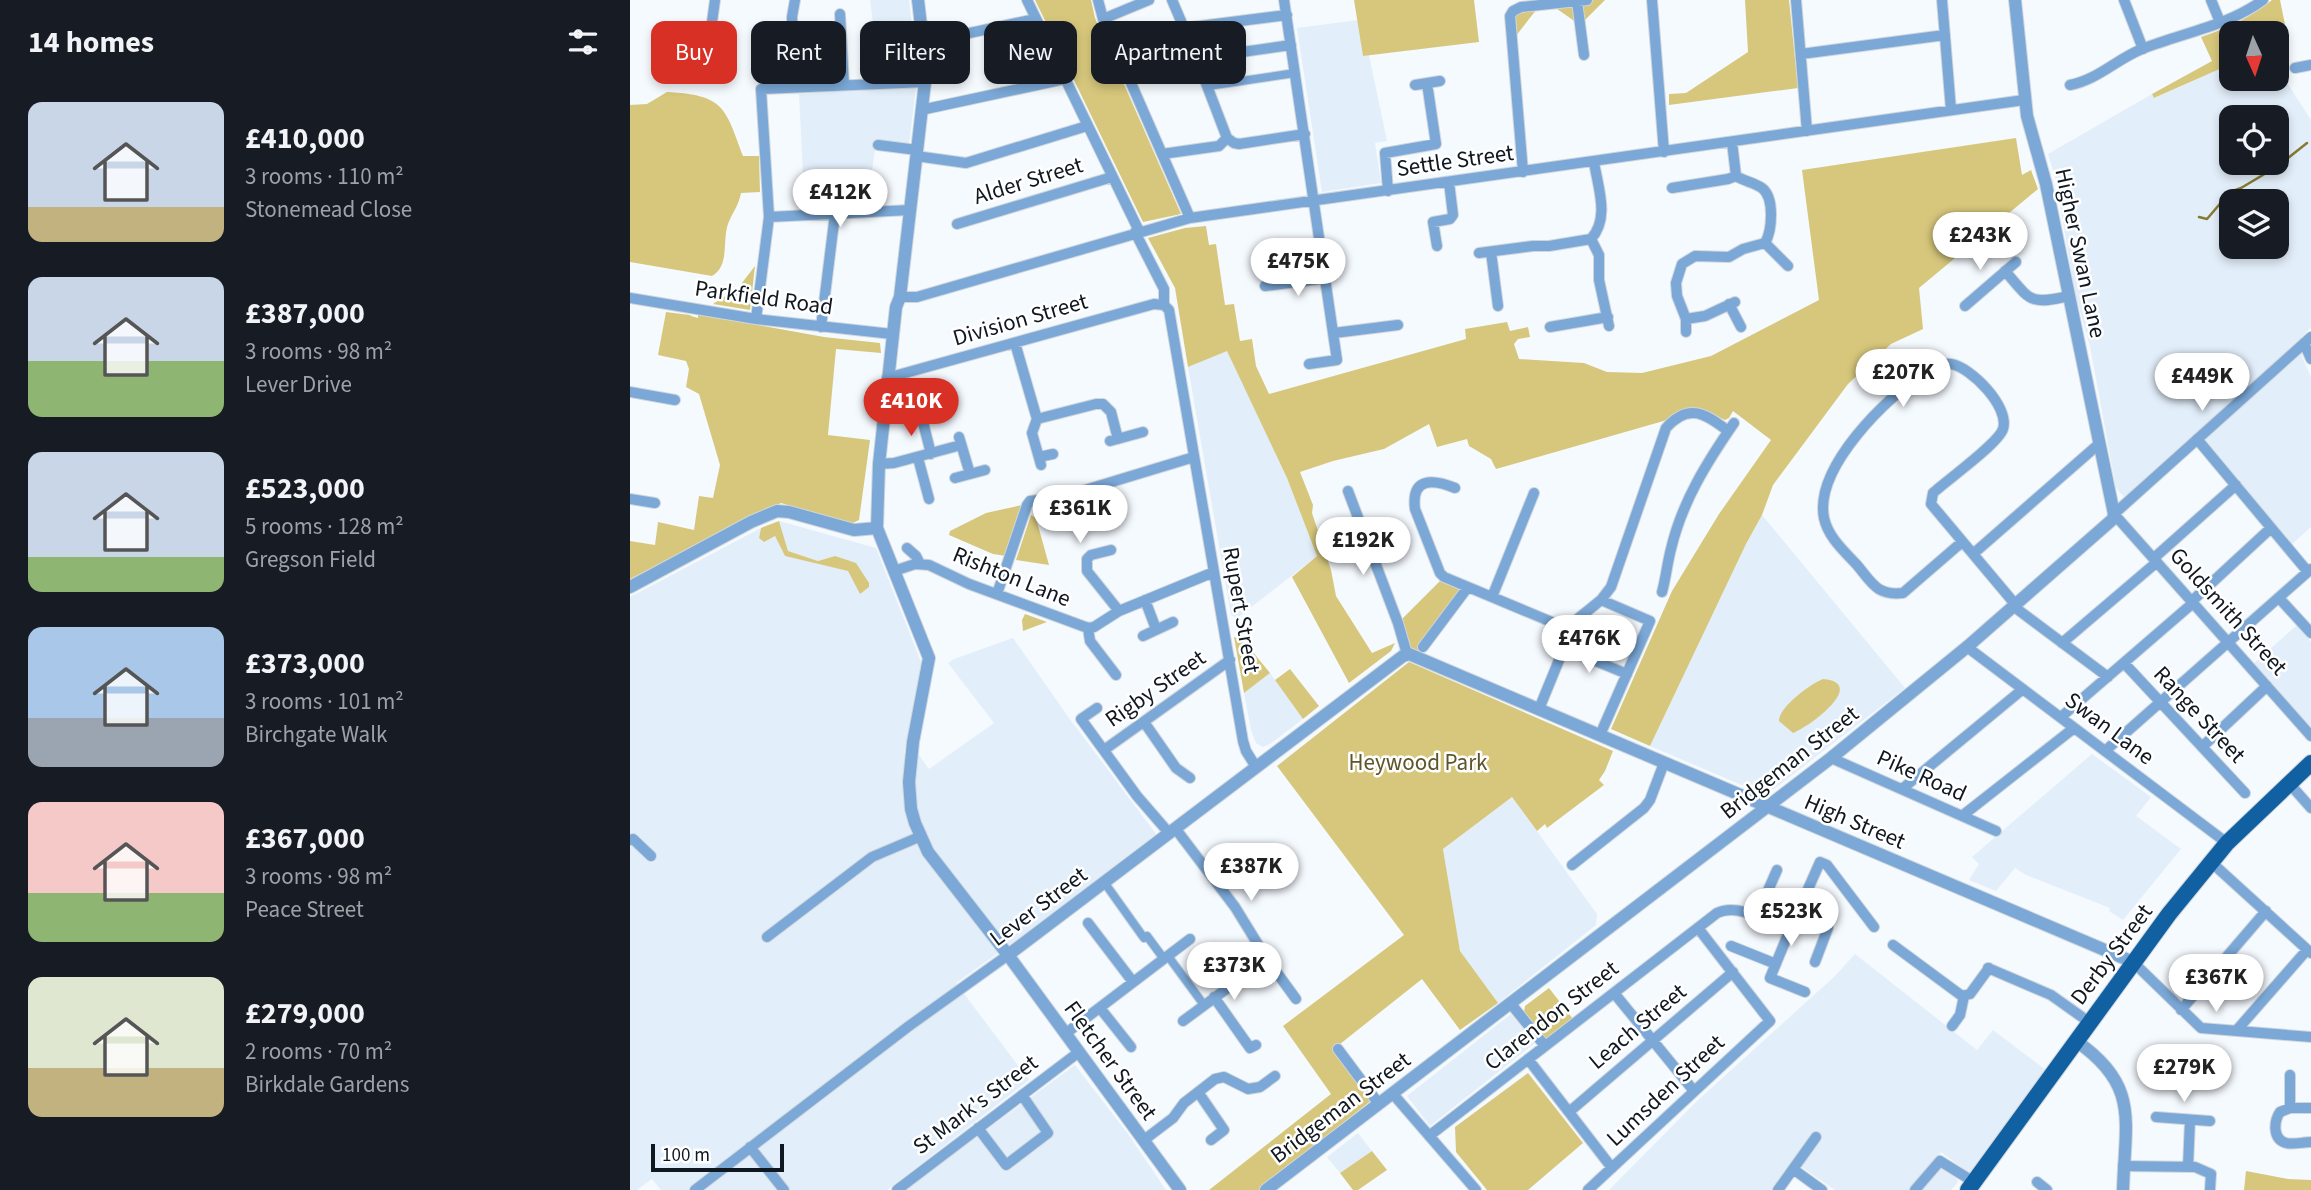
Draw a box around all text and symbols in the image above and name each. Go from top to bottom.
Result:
text: 14 homes [28,21,154,64]
chip: Buy [651,21,737,84]
chip: Rent [751,21,846,84]
chip: Filters [860,21,970,84]
chip: New [984,21,1077,84]
chip: Apartment [1091,21,1246,84]
north arrow [2219,21,2289,91]
map controls [2219,21,2289,259]
icon: filters [564,23,602,61]
button: locate [2219,105,2289,175]
text: £410,000 [245,117,365,160]
icon: home [84,130,168,214]
street label: Settle Street [1394,136,1516,185]
street label: Alder Street [969,148,1087,213]
text: 3 rooms · 110 m² [245,160,404,193]
street label: Higher Swan Lane [2046,165,2115,341]
pin: £412K [791,170,889,229]
text: £412K [809,175,871,208]
button: layers [2219,189,2289,259]
text: Stonemead Close [245,193,412,226]
pin: £243K [1931,212,2029,272]
text: £243K [1949,218,2011,251]
pin: £475K [1249,238,1347,298]
text: £475K [1267,244,1329,277]
street label: Parkfield Road [693,271,835,324]
street label: Division Street [949,284,1092,354]
text: £387,000 [245,292,365,335]
icon: home [84,305,168,389]
text: 3 rooms · 98 m² [245,335,392,368]
pin: £207K [1854,350,1952,409]
pin: £449K [2153,354,2251,413]
text: £207K [1872,355,1934,388]
text: £449K [2171,359,2233,392]
text: Lever Drive [245,368,352,401]
pin: £410K [862,378,960,438]
text: £410K [880,384,942,417]
text: £523,000 [245,467,365,510]
icon: home [84,480,168,564]
pin: £361K [1031,486,1129,545]
text: £361K [1049,491,1111,524]
text: 5 rooms · 128 m² [245,510,404,543]
pin: £192K [1314,518,1412,577]
text: £192K [1332,523,1394,556]
street label: Rishton Lane [948,538,1076,615]
street label: Goldsmith Street [2162,540,2295,683]
text: Gregson Field [245,543,376,576]
street label: Rupert Street [1214,544,1269,676]
pin: £476K [1540,616,1638,675]
text: £476K [1558,621,1620,654]
text: £373,000 [245,642,365,685]
street label: Rigby Street [1098,642,1212,735]
icon: home [84,655,168,739]
street label: Range Street [2146,658,2253,770]
street label: Swan Lane [2058,684,2161,773]
text: 3 rooms · 101 m² [245,685,404,718]
street label: Bridgeman Street [1713,698,1866,827]
text: Birchgate Walk [245,718,387,751]
street label: Pike Road [1872,741,1972,810]
park label: Heywood Park [1348,746,1488,779]
street label: High Street [1799,785,1911,858]
text: £367,000 [245,817,365,860]
icon: home [84,830,168,914]
pin: £387K [1202,844,1300,903]
text: £387K [1220,849,1282,882]
street label: Lever Street [983,859,1094,954]
text: 3 rooms · 98 m² [245,860,392,893]
pin: £523K [1742,888,1840,948]
text: Peace Street [245,893,364,926]
text: £523K [1760,894,1822,927]
street label: Derby Street [2062,897,2161,1012]
pin: £373K [1185,942,1283,1002]
text: £373K [1203,948,1265,981]
street label: Clarendon Street [1477,952,1626,1078]
pin: £367K [2167,954,2265,1014]
text: £367K [2185,960,2247,993]
street label: Leach Street [1581,975,1694,1077]
text: £279,000 [245,992,365,1035]
street label: Fletcher Street [1056,994,1165,1127]
icon: home [84,1005,168,1089]
street label: Lumsden Street [1599,1027,1732,1154]
text: 2 rooms · 70 m² [245,1035,392,1068]
street label: Bridgeman Street [1263,1044,1418,1171]
pin: £279K [2135,1044,2233,1104]
street label: St Mark's Street [906,1046,1045,1162]
text: £279K [2153,1050,2215,1083]
text: Birkdale Gardens [245,1068,409,1101]
scale bar [651,1141,784,1173]
text: 100 m [662,1142,710,1169]

